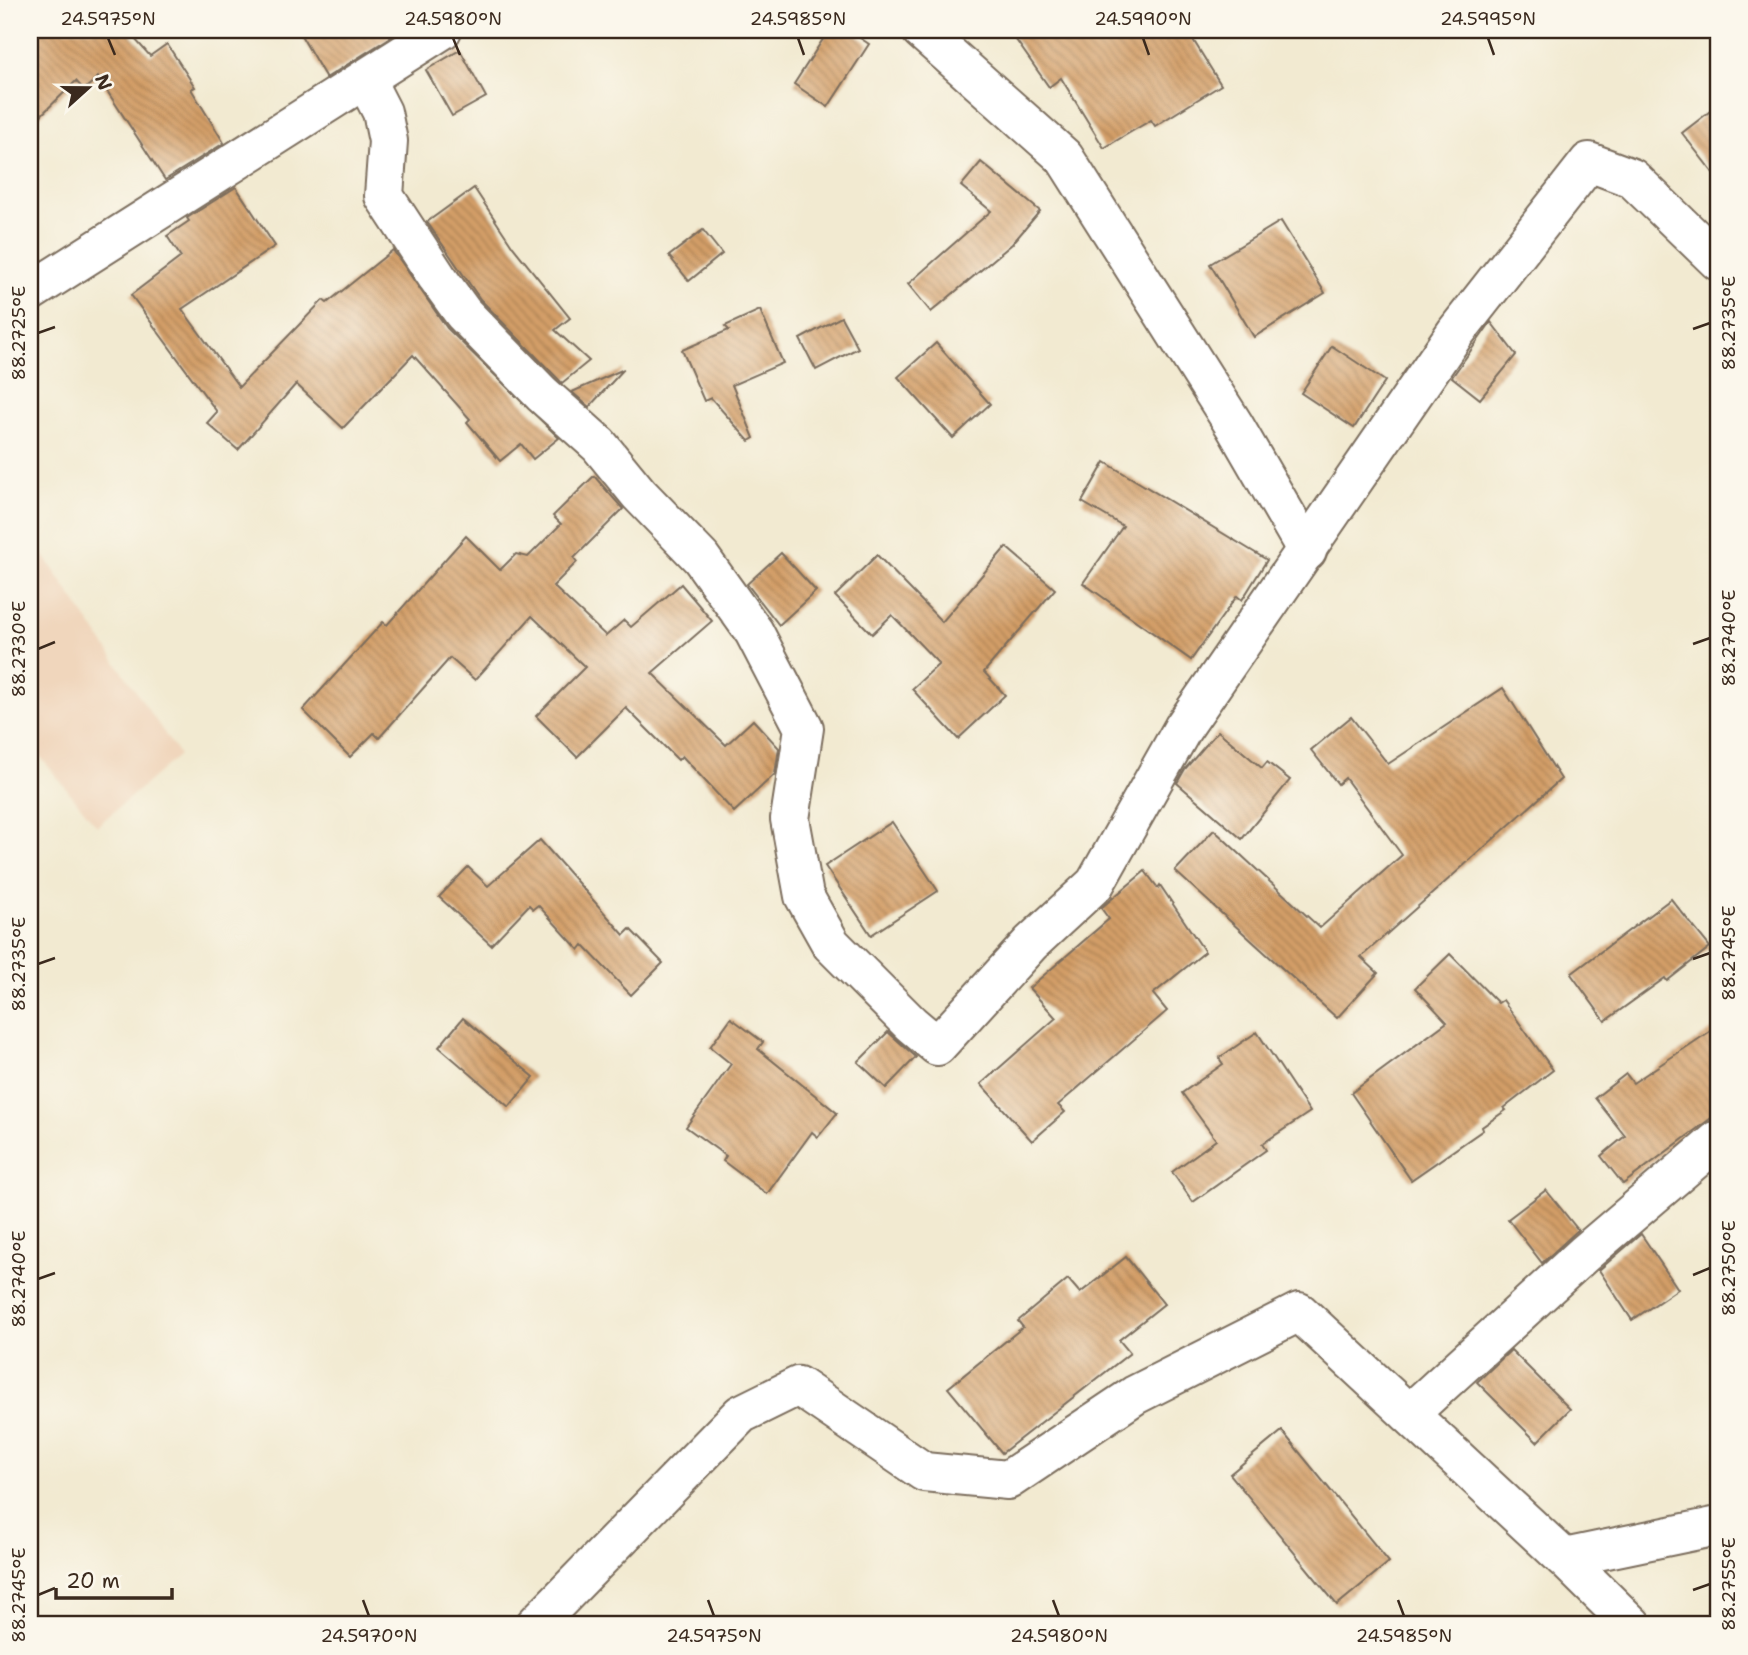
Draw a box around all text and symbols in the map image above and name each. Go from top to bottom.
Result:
text: 24.5975°N [60,7,156,31]
text: 24.5980°N [404,7,502,31]
text: 24.5985°N [750,7,846,31]
text: 24.5990°N [1094,7,1192,31]
text: 24.5995°N [1440,7,1536,31]
north arrow [52,52,122,122]
text: N [89,71,118,94]
text: 88.2735°E [1717,276,1741,370]
text: 88.2725°E [7,286,31,380]
text: 88.2740°E [1717,589,1741,687]
text: 88.2730°E [7,601,31,697]
text: 88.2745°E [1717,905,1741,1001]
text: 88.2735°E [7,917,31,1011]
text: 88.2750°E [1717,1220,1741,1316]
text: 88.2740°E [7,1230,31,1328]
text: 88.2755°E [1717,1537,1741,1631]
text: 88.2745°E [7,1547,31,1643]
scale bar [56,1557,172,1601]
text: 20 m [66,1567,120,1595]
text: 24.5970°N [320,1624,418,1648]
text: 24.5975°N [666,1624,762,1648]
text: 24.5980°N [1010,1624,1108,1648]
text: 24.5985°N [1356,1624,1452,1648]

